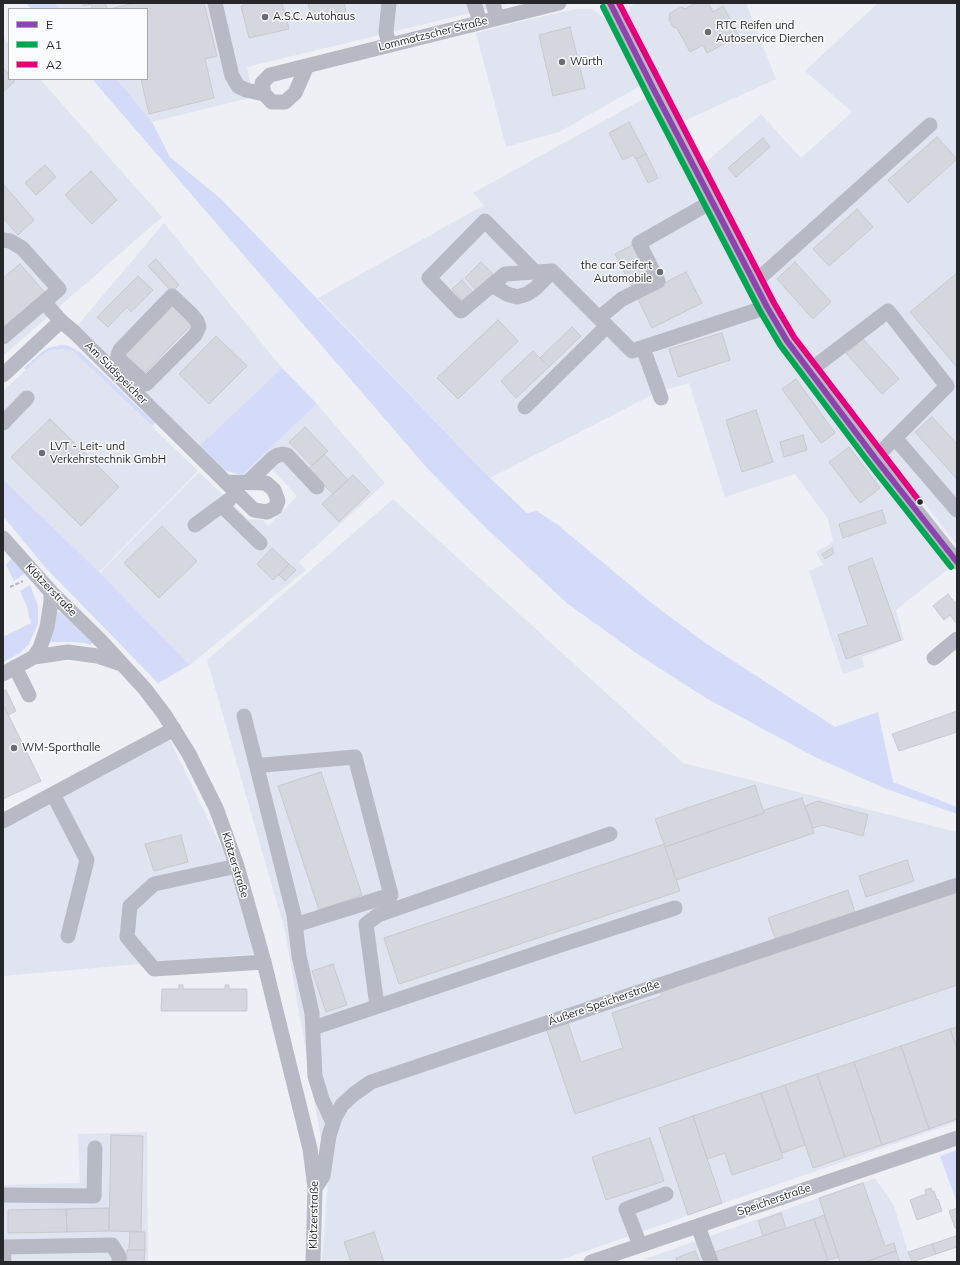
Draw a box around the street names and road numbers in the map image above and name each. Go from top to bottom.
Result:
street label: Lommatzscher Straße [377,14,489,54]
street label: Am Südspeicher [82,339,150,407]
street label: Klötzerstraße [23,561,79,619]
street label: Klötzerstraße [219,831,251,899]
street label: Äußere Speicherstraße [547,978,661,1028]
street label: Klötzerstraße [307,1181,321,1249]
street label: Speicherstraße [736,1181,812,1219]

